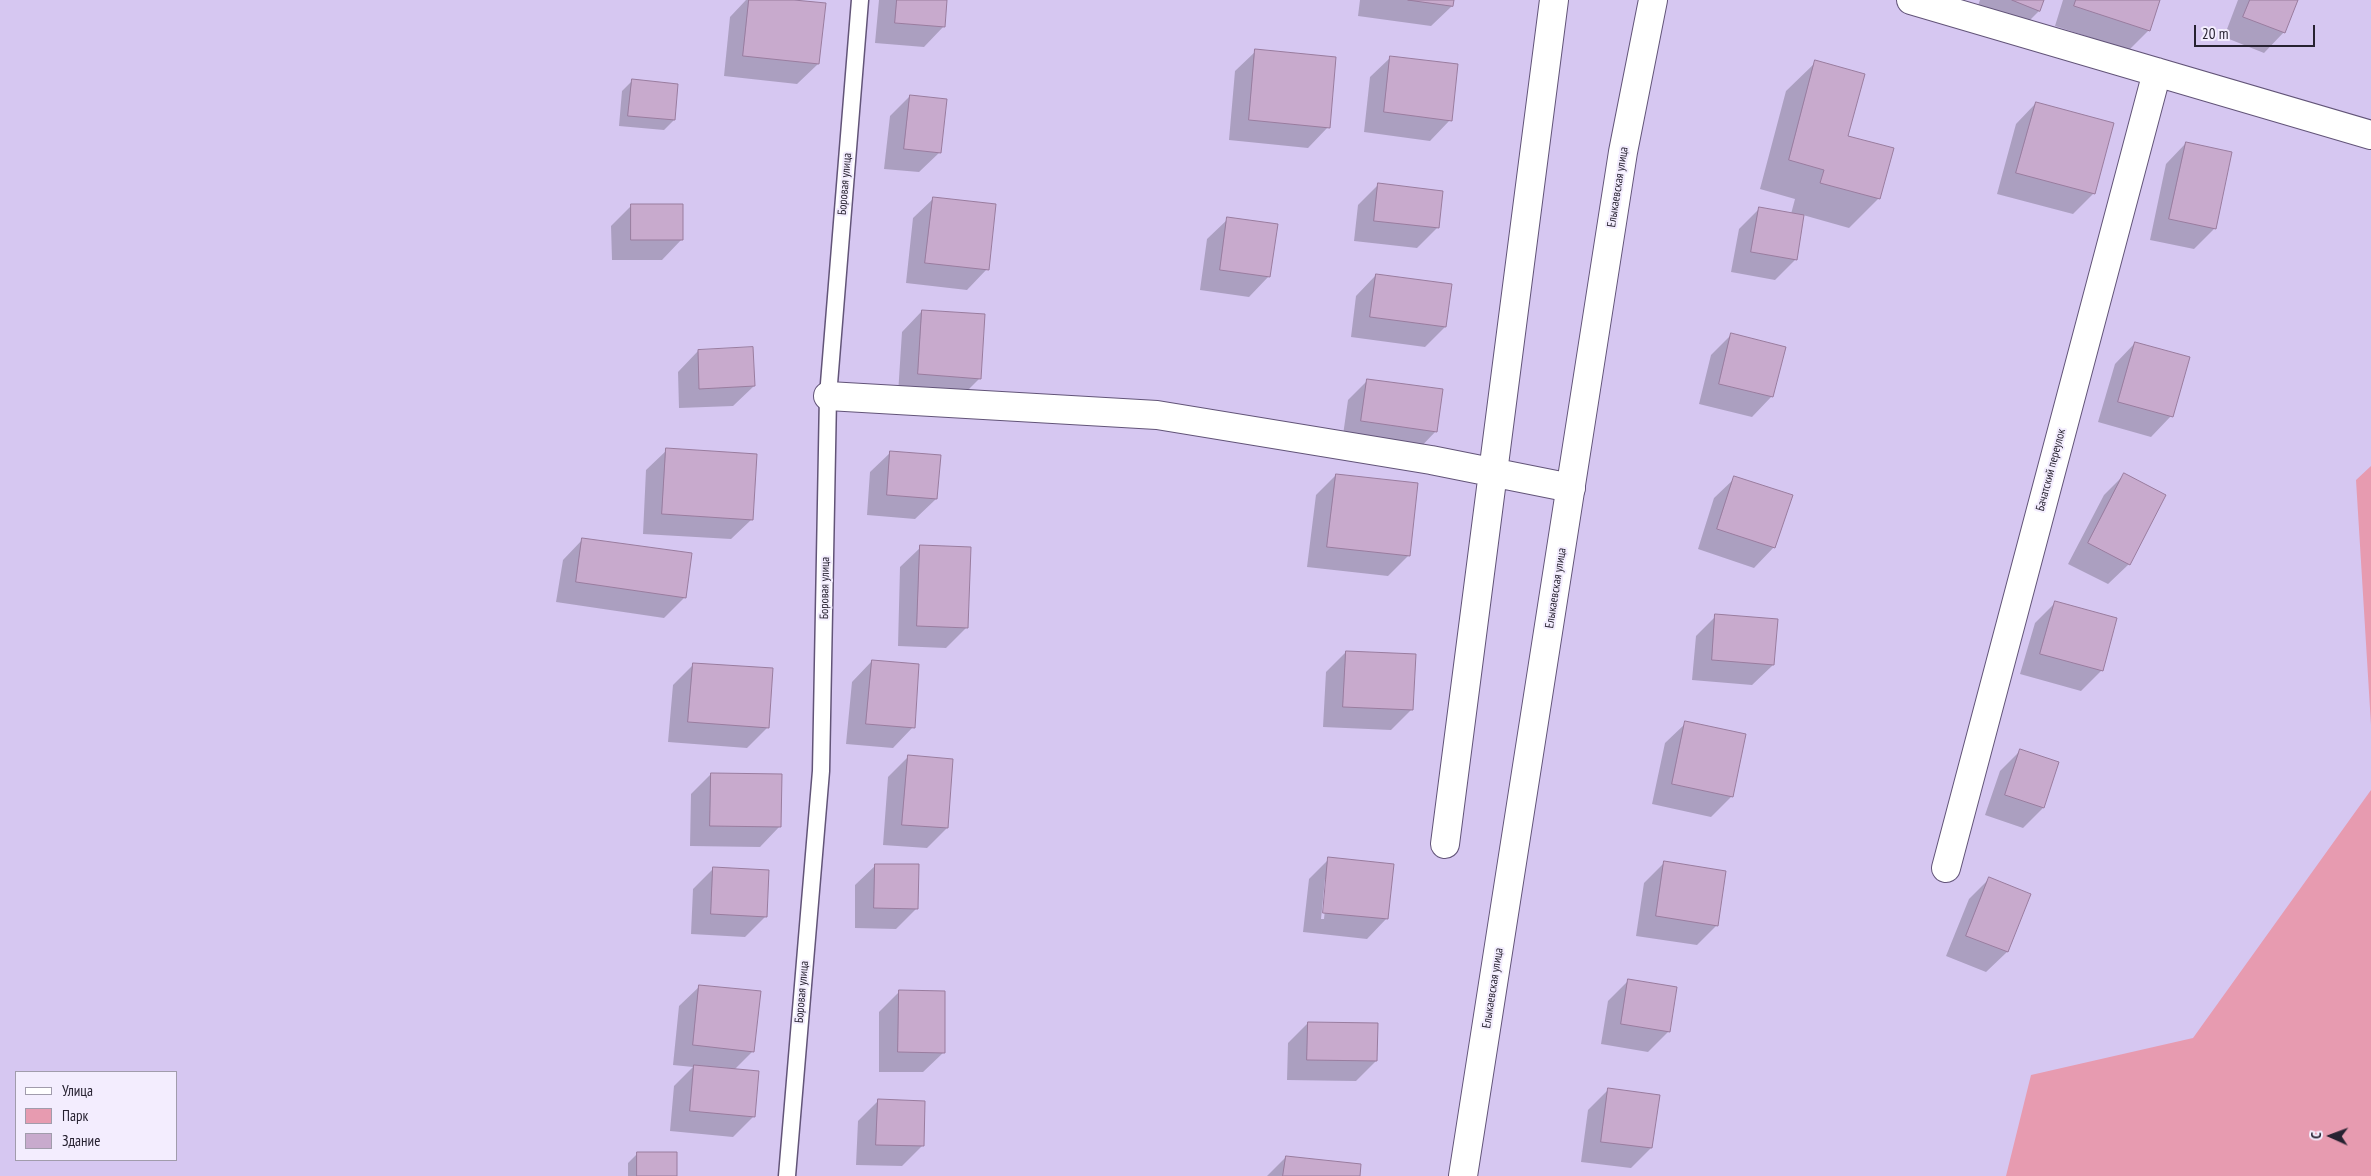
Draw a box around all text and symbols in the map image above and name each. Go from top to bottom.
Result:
scale bar [2196,15,2317,47]
text: 20 m [2202,24,2228,43]
street label: Елыкаевская улица [1605,146,1631,228]
street label: Боровая улица [835,152,855,216]
street label: Бачатский переулок [2033,427,2069,513]
street label: Елыкаевская улица [1543,547,1569,629]
street label: Боровая улица [817,557,833,619]
street label: Елыкаевская улица [1480,947,1506,1029]
street label: Боровая улица [792,960,812,1024]
legend [15,1071,178,1161]
text: Улица [62,1081,93,1100]
text: Парк [62,1106,88,1125]
north arrow [2306,1111,2356,1161]
text: Здание [62,1131,100,1150]
text: С [2307,1132,2325,1139]

